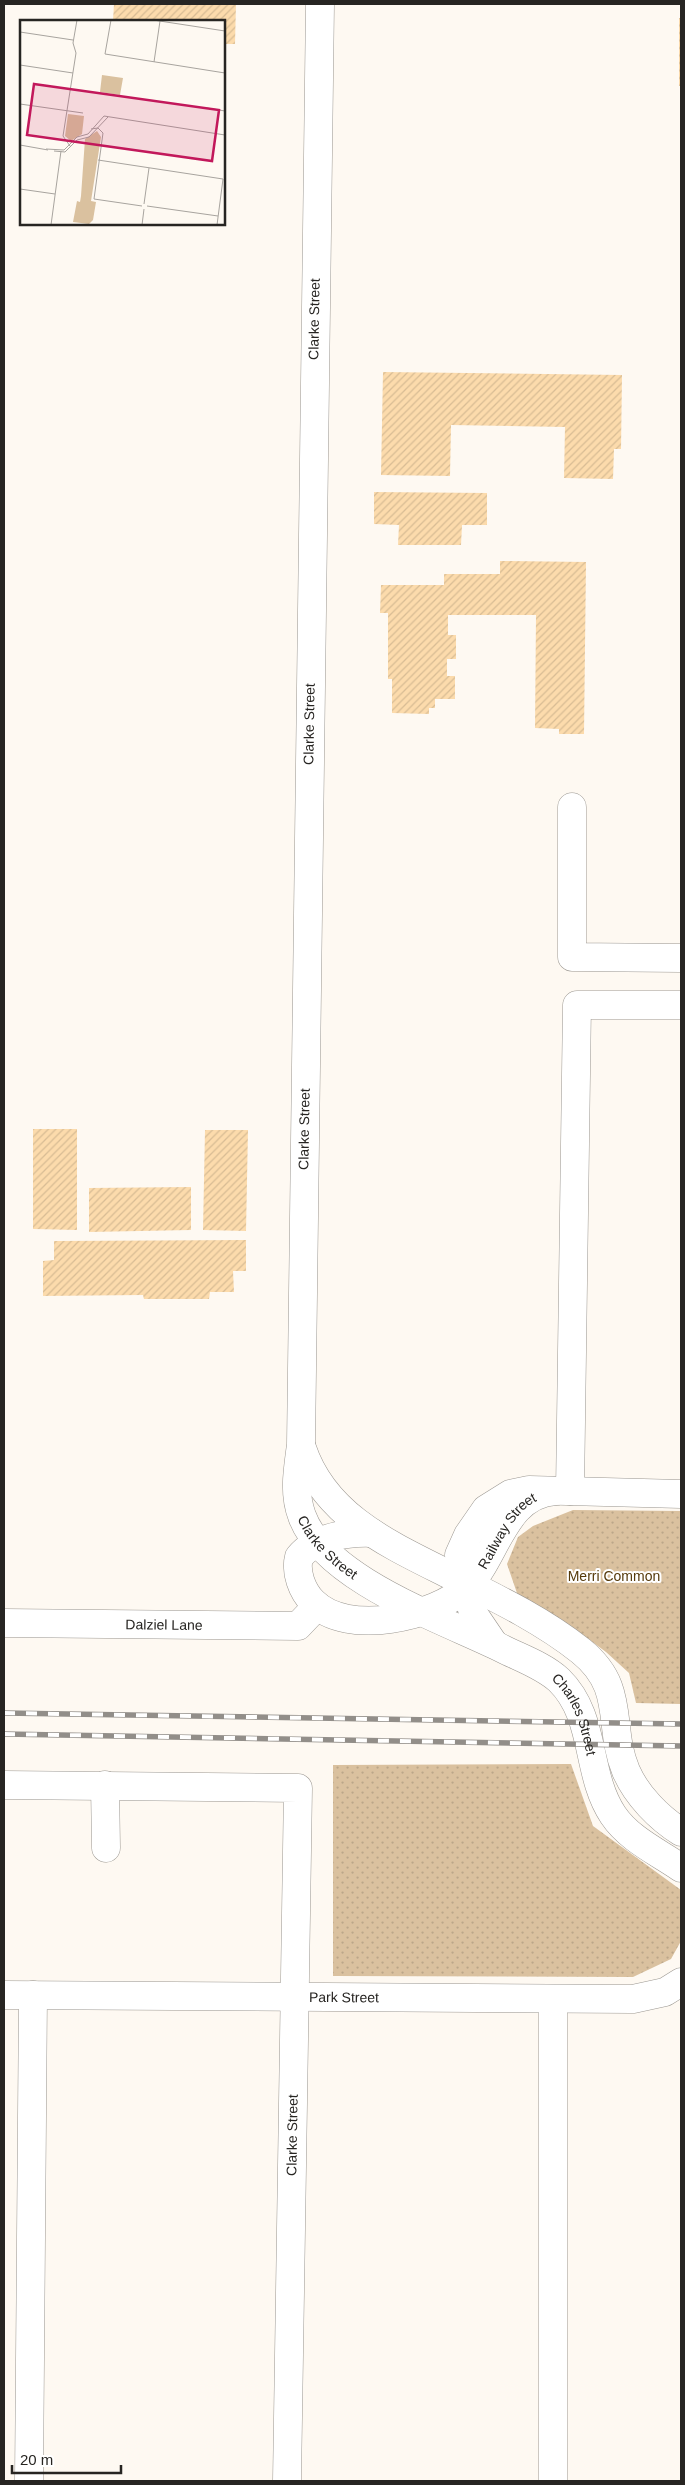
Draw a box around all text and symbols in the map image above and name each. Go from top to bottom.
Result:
inset map [20,20,225,225]
street label: Clarke Street [305,278,323,360]
street label: Clarke Street [300,683,318,765]
street label: Clarke Street [295,1088,313,1170]
street label: Railway Street [475,1489,539,1572]
street label: Clarke Street [295,1513,361,1582]
park label: Merri Common [568,1568,660,1584]
street label: Dalziel Lane [125,1616,203,1633]
street label: Charles Street [549,1670,600,1757]
street label: Park Street [309,1989,379,2005]
street label: Clarke Street [283,2094,301,2176]
scale bar [12,2442,121,2474]
text: 20 m [20,2451,53,2468]

